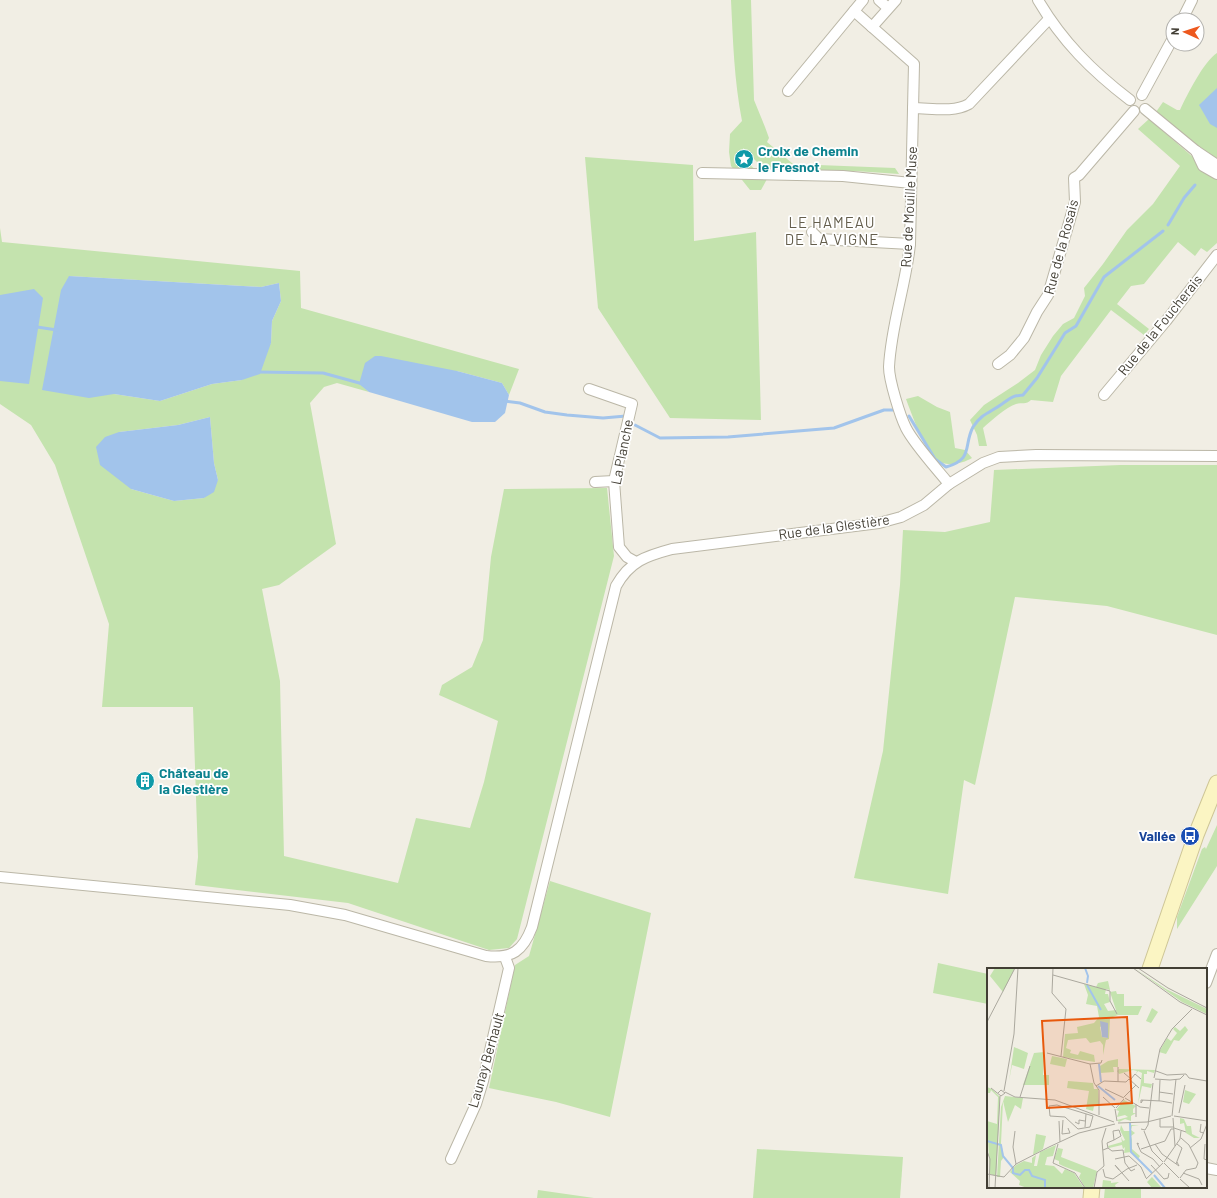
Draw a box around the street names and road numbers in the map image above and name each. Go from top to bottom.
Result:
street label: Rue de Mouille Muse [897,146,920,268]
street label: Rue de la Rosais [1040,197,1081,296]
street label: Rue de la Foucherais [1114,271,1206,378]
street label: La Planche [607,418,636,486]
street label: Rue de la Glestière [777,510,891,543]
street label: Launay Berhault [464,1010,507,1109]

